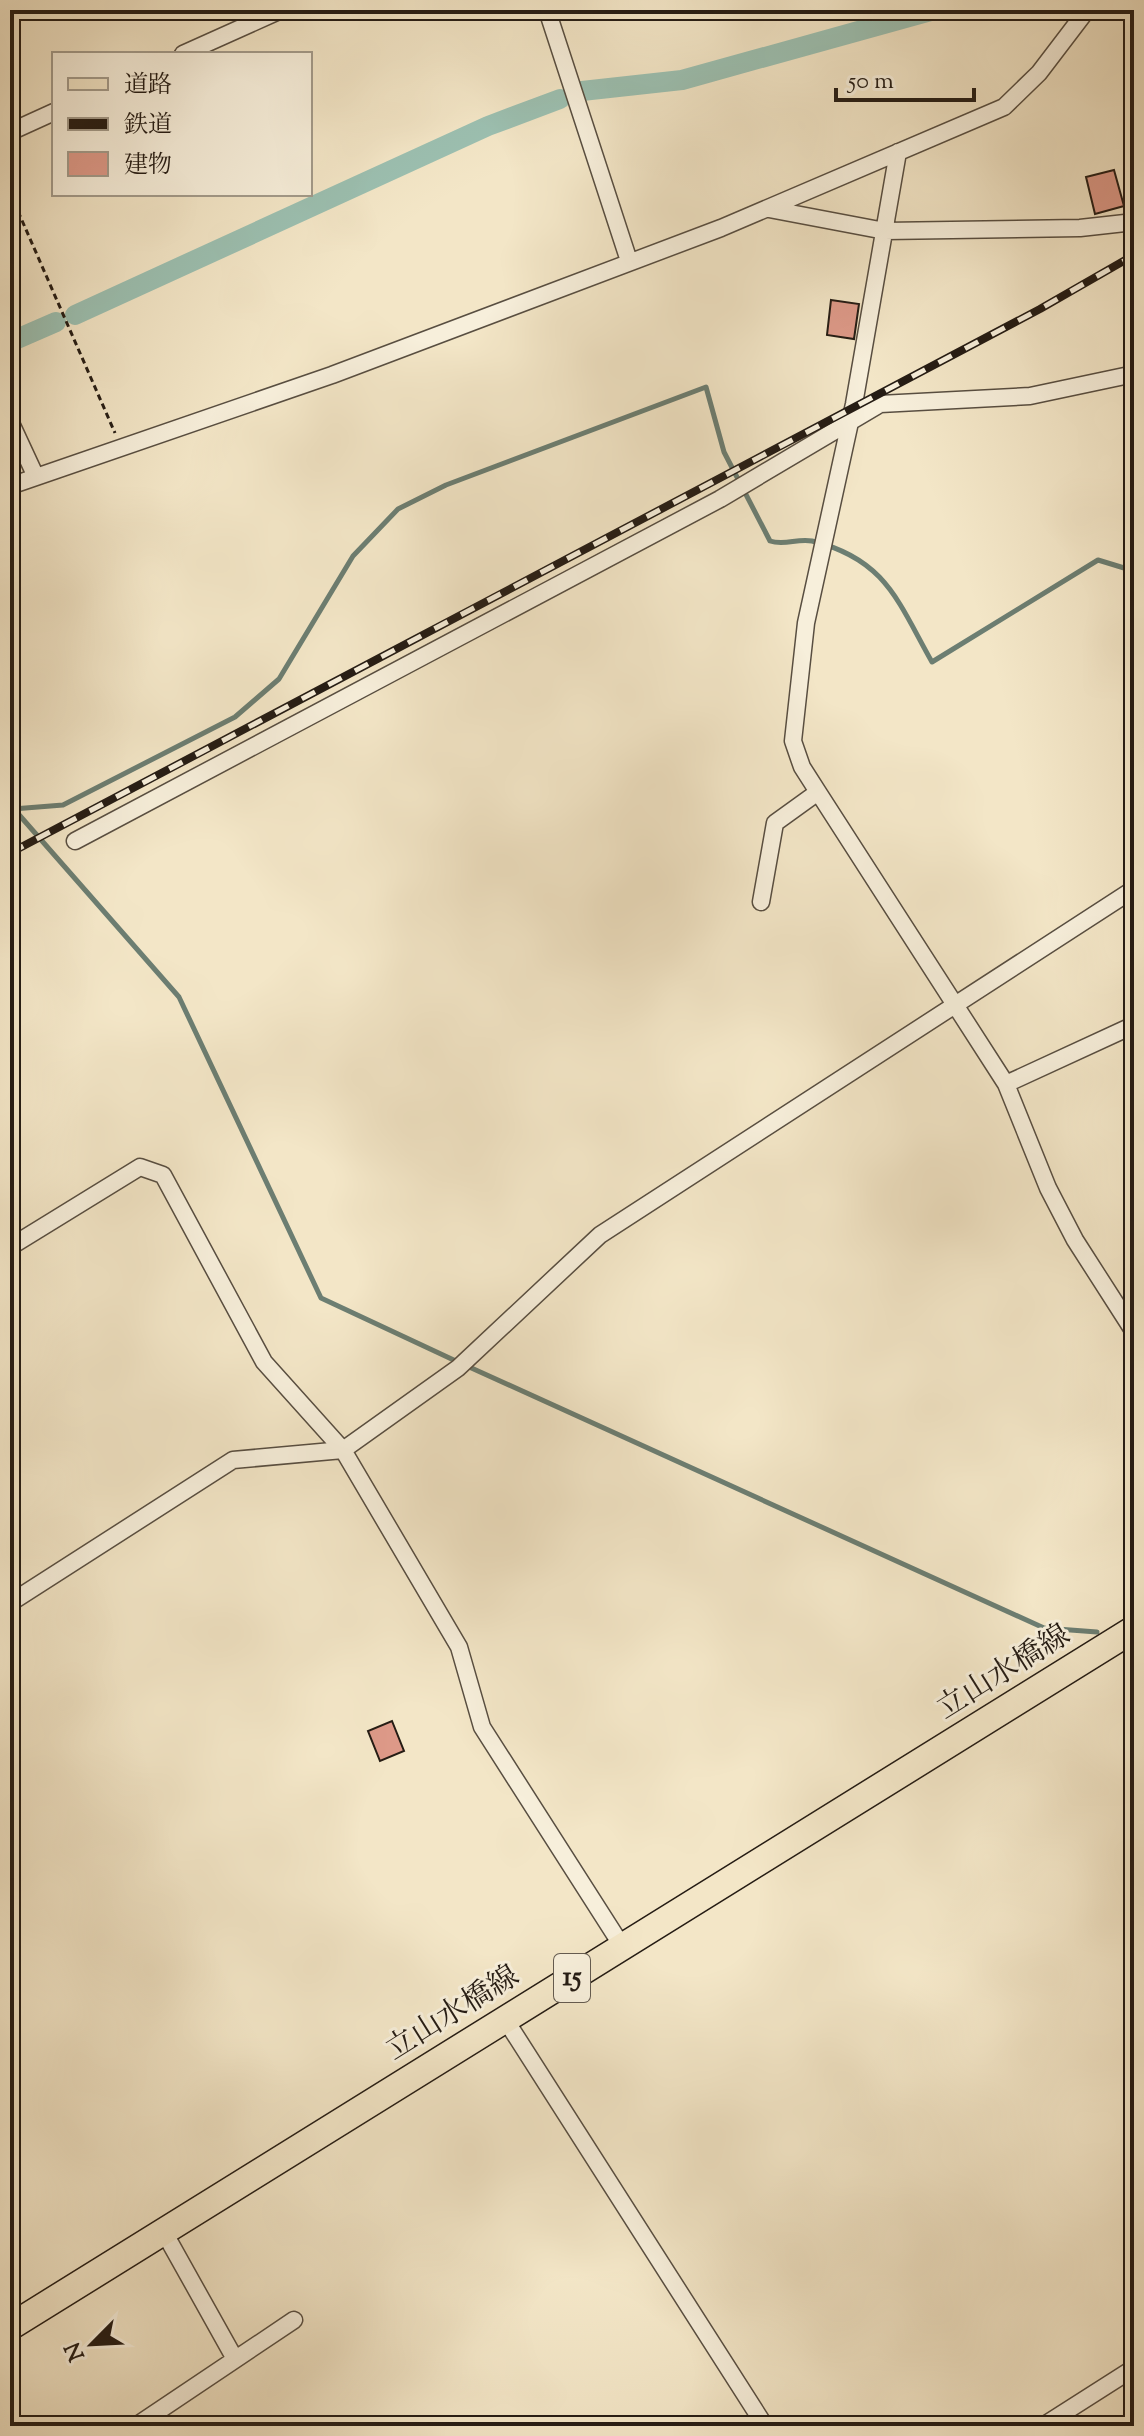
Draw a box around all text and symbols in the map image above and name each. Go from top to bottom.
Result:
legend [52,52,312,196]
scale bar [836,52,974,102]
text: 50 m [846,65,894,99]
text: 道路 [124,69,172,103]
text: 鉄道 [124,109,172,143]
text: 建物 [124,149,172,183]
street label: 立山水橋線 [929,1615,1079,1731]
road number: 15 [554,1954,590,2002]
street label: 立山水橋線 [378,1956,528,2072]
north arrow [52,2304,132,2384]
text: N [58,2336,95,2365]

